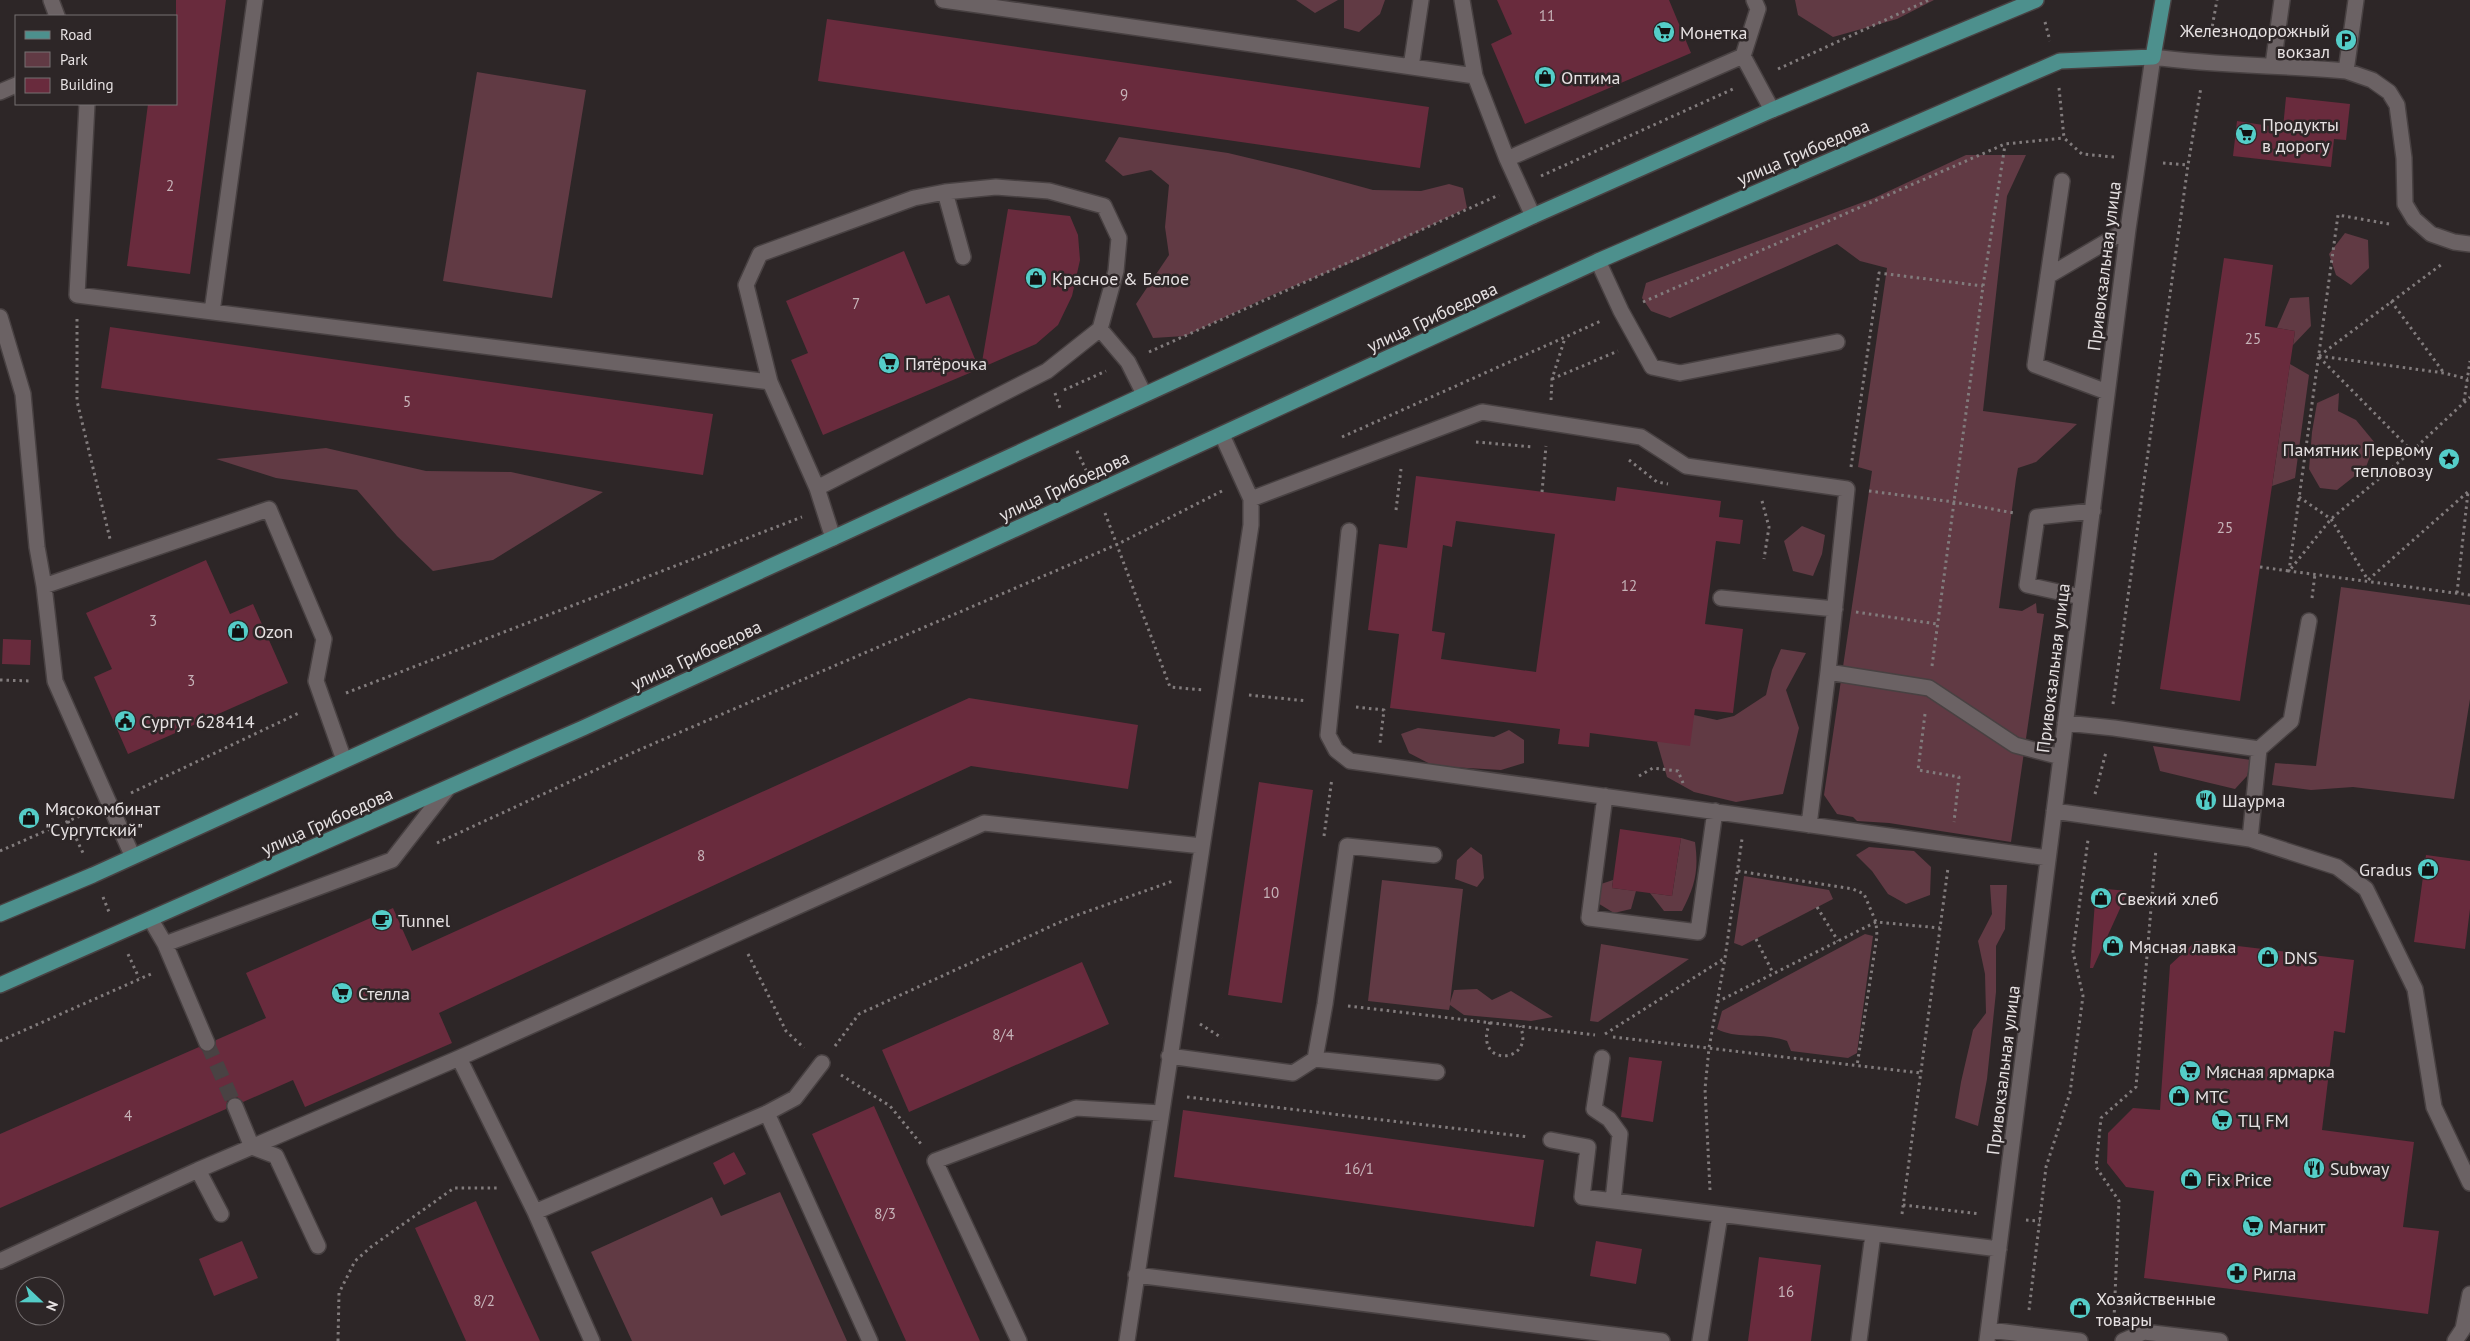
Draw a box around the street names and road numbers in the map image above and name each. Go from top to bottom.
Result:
street label: улица Грибоедова [1733,114,1873,190]
street label: Привокзальная улица [2082,180,2126,352]
street label: улица Грибоедова [1363,277,1501,357]
street label: улица Грибоедова [995,446,1133,526]
street label: Привокзальная улица [2031,582,2075,754]
street label: улица Грибоедова [627,615,765,695]
street label: улица Грибоедова [258,782,396,860]
street label: Привокзальная улица [1981,984,2025,1156]

